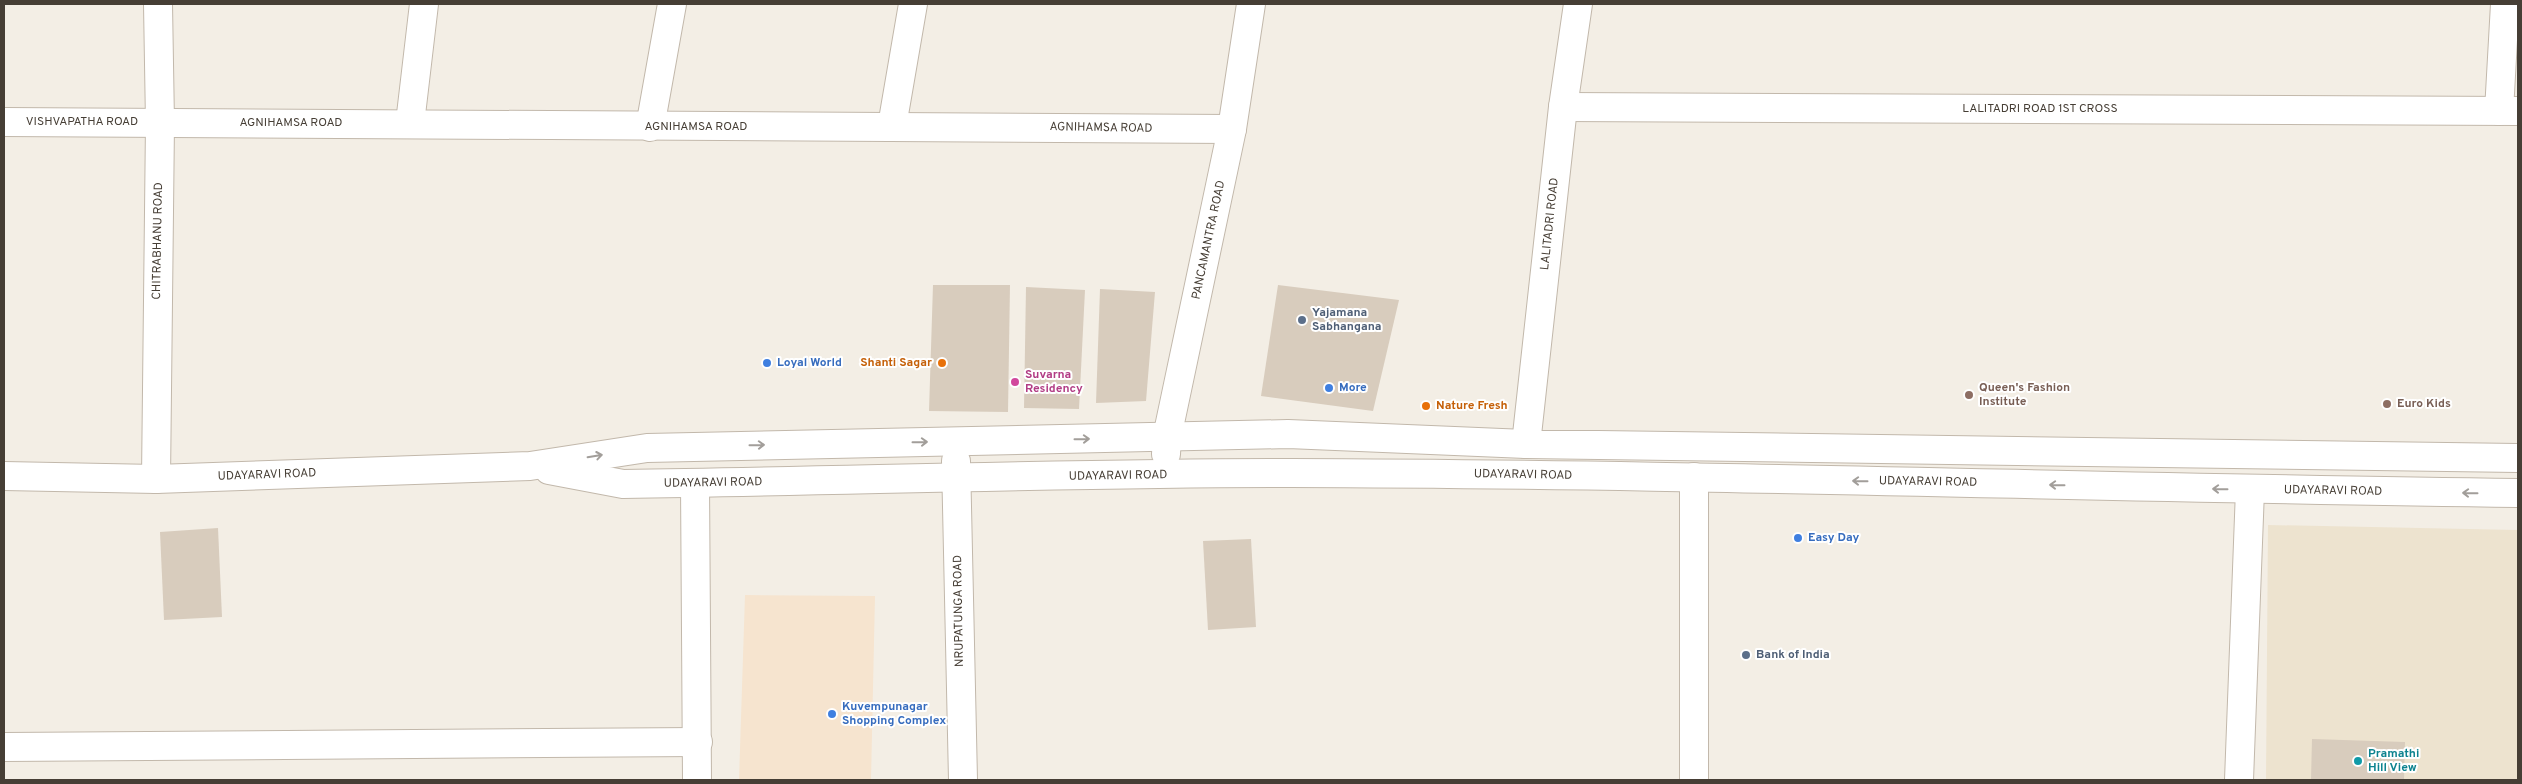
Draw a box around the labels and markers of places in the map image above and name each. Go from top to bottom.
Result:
place label: Yajamana Sabhangana [1312,305,1382,335]
marker: Yajamana Sabhangana [1296,314,1308,326]
place label: Loyal World [777,355,842,371]
place label: Shanti Sagar [860,355,932,371]
marker: Loyal World [761,357,773,369]
marker: Shanti Sagar [936,357,948,369]
place label: Suvarna Residency [1025,367,1083,397]
marker: Suvarna Residency [1009,376,1021,388]
place label: More [1339,380,1367,396]
place label: Queen's Fashion Institute [1979,380,2070,410]
marker: More [1323,382,1335,394]
marker: Queen's Fashion Institute [1963,389,1975,401]
place label: Euro Kids [2397,396,2451,412]
place label: Nature Fresh [1436,398,1508,414]
marker: Euro Kids [2381,398,2393,410]
marker: Nature Fresh [1420,400,1432,412]
place label: Easy Day [1808,530,1859,546]
marker: Easy Day [1792,532,1804,544]
place label: Bank of India [1756,647,1830,663]
marker: Bank of India [1740,649,1752,661]
place label: Kuvempunagar Shopping Complex [842,699,946,729]
marker: Kuvempunagar Shopping Complex [826,708,838,720]
place label: Pramathi Hill View [2368,746,2419,776]
marker: Pramathi Hill View [2352,755,2364,767]

